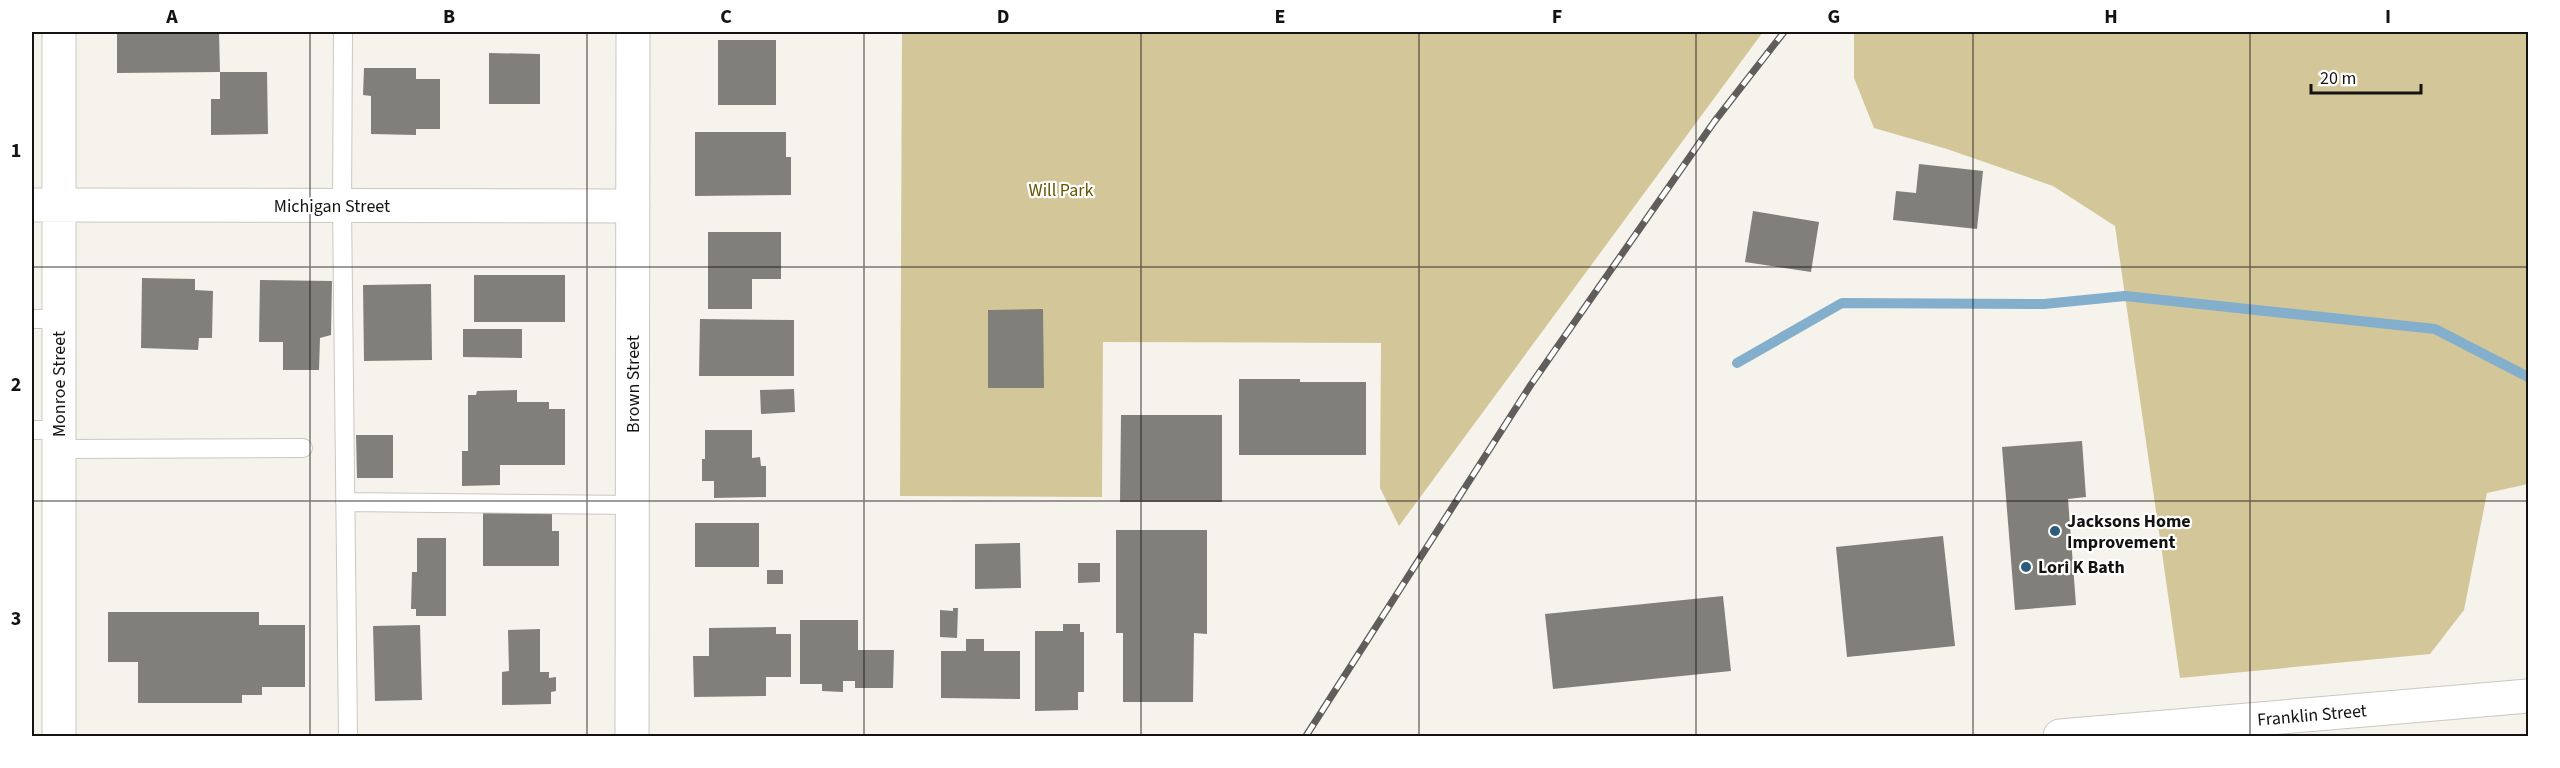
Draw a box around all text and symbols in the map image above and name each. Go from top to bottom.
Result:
text: A [165,3,178,31]
text: B [443,3,455,31]
text: C [720,3,732,31]
text: D [997,3,1009,31]
text: E [1275,3,1285,31]
text: F [1552,3,1562,31]
text: G [1828,3,1840,31]
text: H [2104,3,2118,31]
text: I [2385,3,2391,31]
scale bar [2311,57,2420,95]
text: 20 m [2320,66,2356,91]
text: 1 [11,137,21,165]
park label: Will Park [1028,178,1094,203]
street label: Michigan Street [274,194,390,219]
street label: Monroe Street [47,331,72,437]
street label: Brown Street [621,335,646,433]
text: 2 [11,371,21,399]
place label: Jacksons Home Improvement [2067,509,2191,555]
marker: Jacksons Home Improvement [2048,524,2062,538]
place label: Lori K Bath [2038,555,2125,580]
marker: Lori K Bath [2019,560,2033,574]
text: 3 [11,605,21,633]
street label: Franklin Street [2256,698,2368,733]

